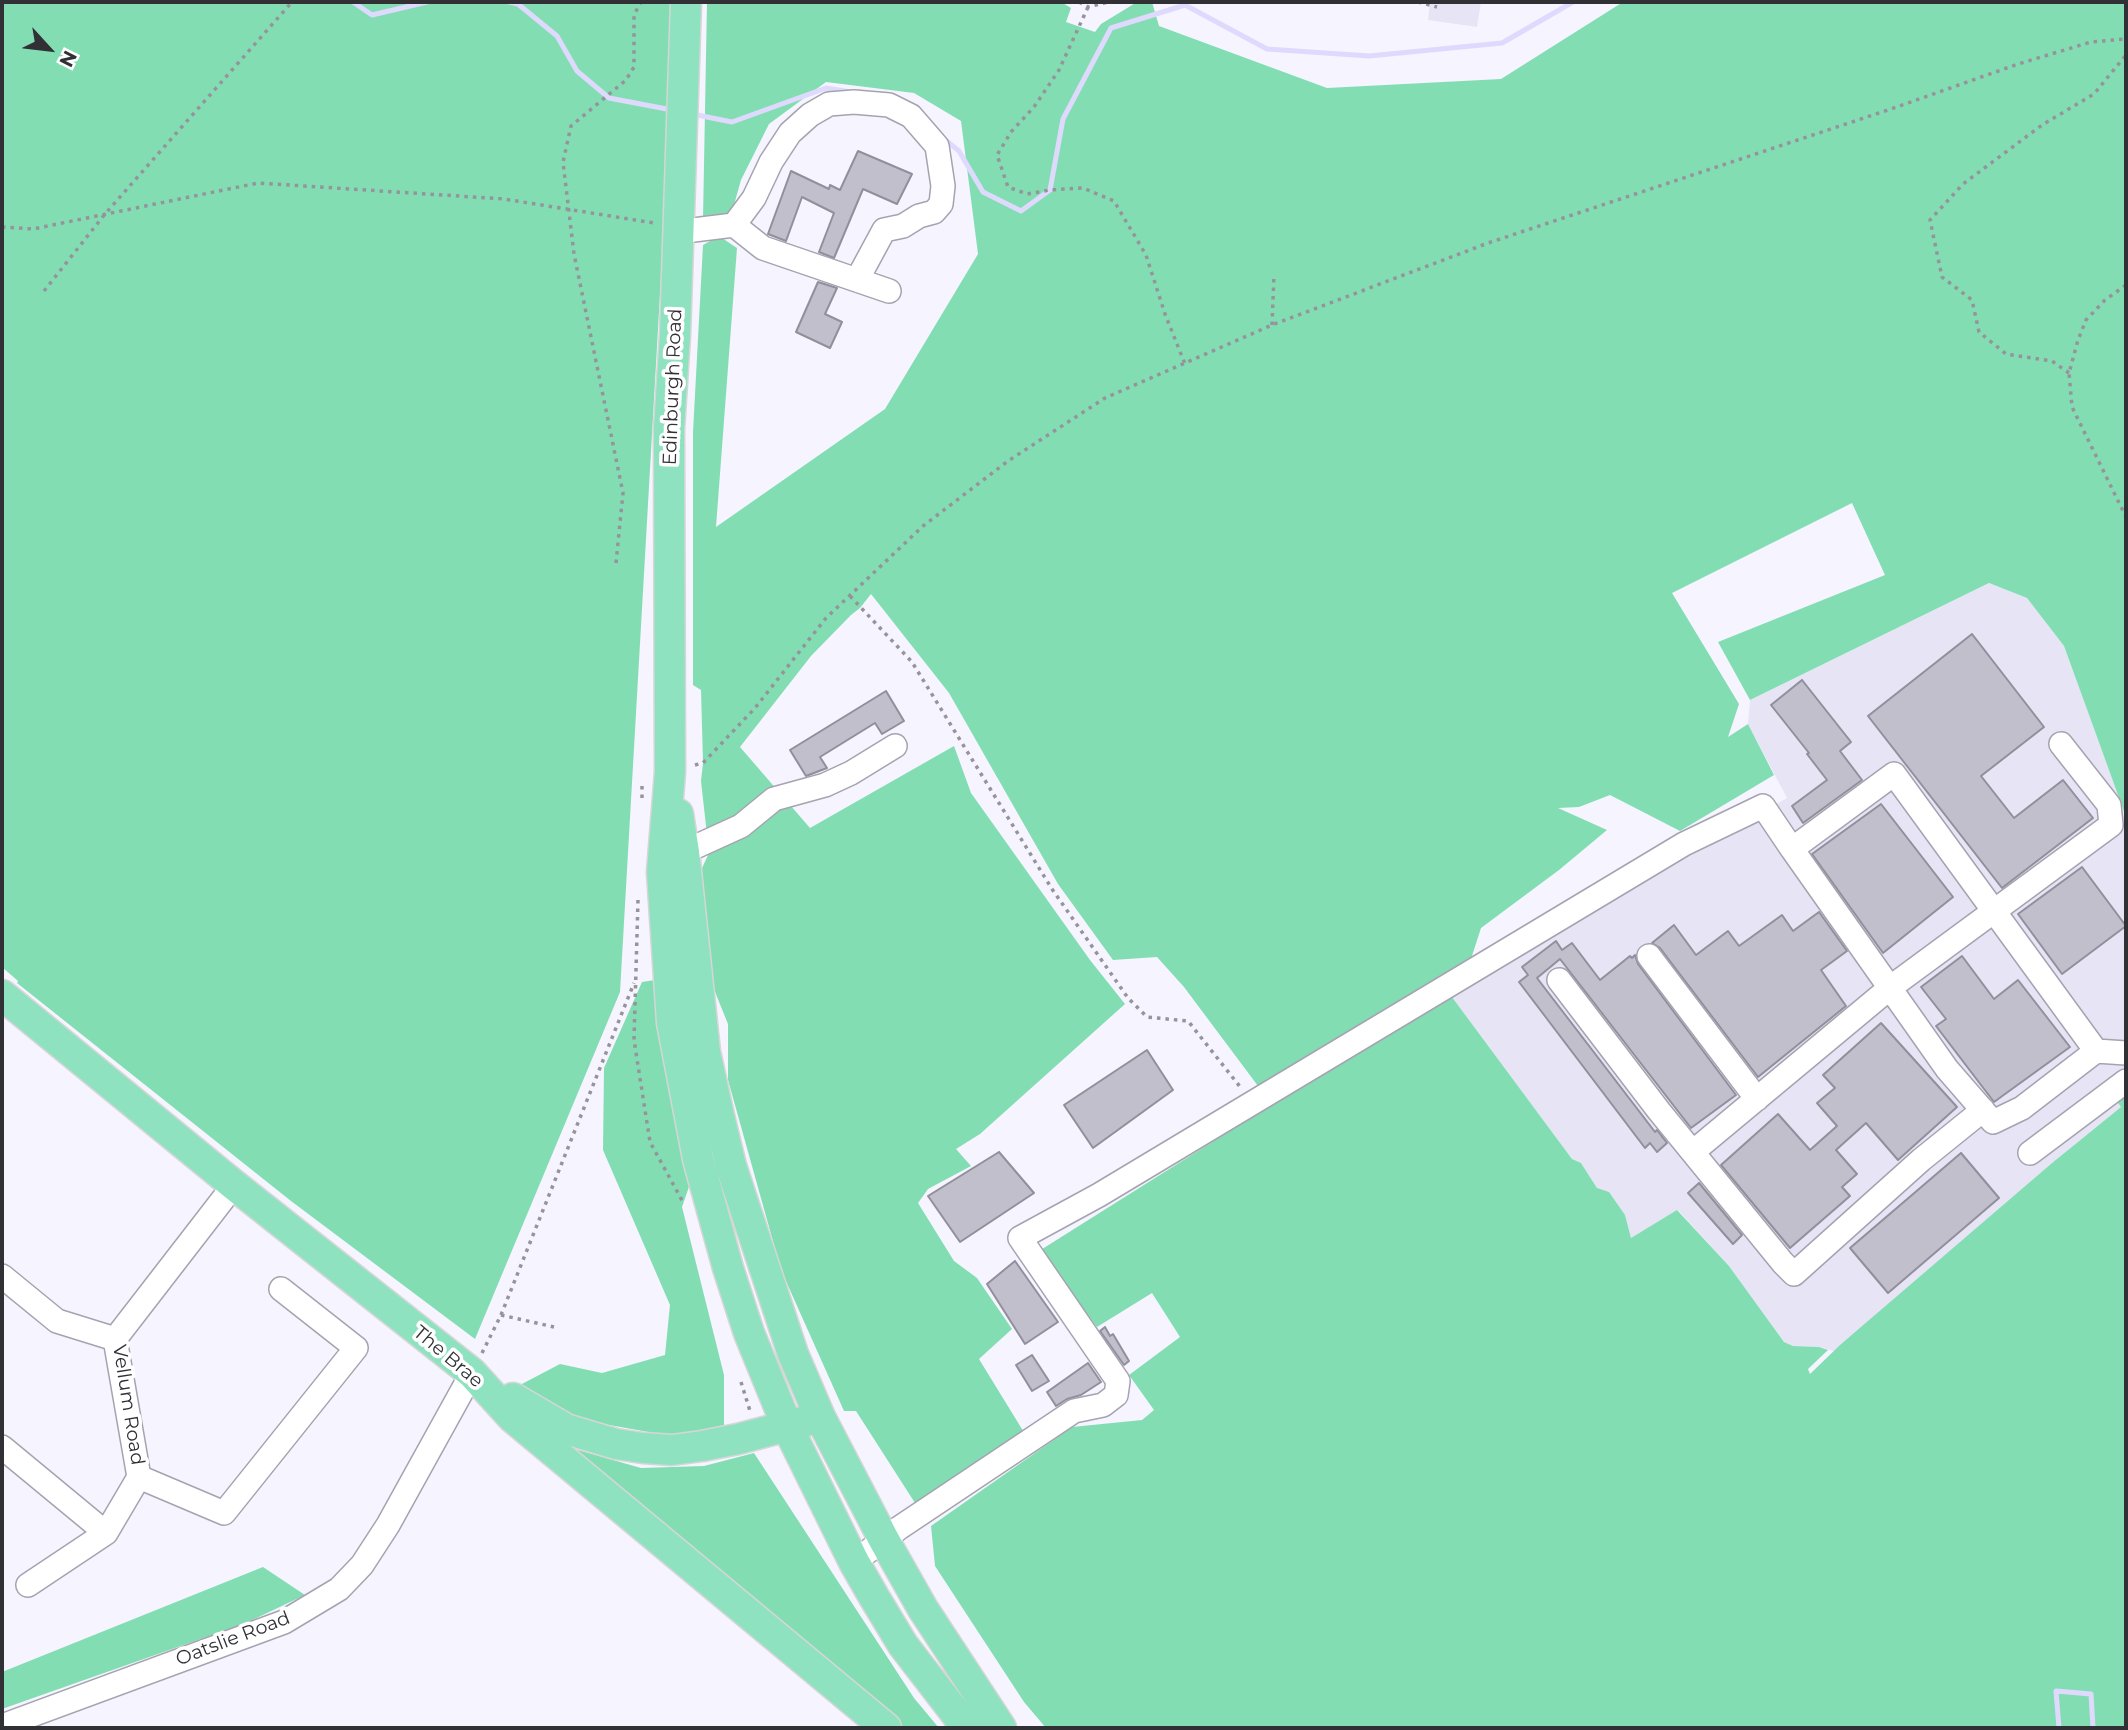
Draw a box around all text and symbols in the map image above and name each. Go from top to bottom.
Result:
north arrow [14,14,84,84]
text: N [54,47,82,71]
street label: Edinburgh Road [659,308,687,466]
street label: The Brae [408,1321,488,1393]
street label: Vellum Road [107,1343,149,1467]
street label: Oatslie Road [173,1607,293,1671]

